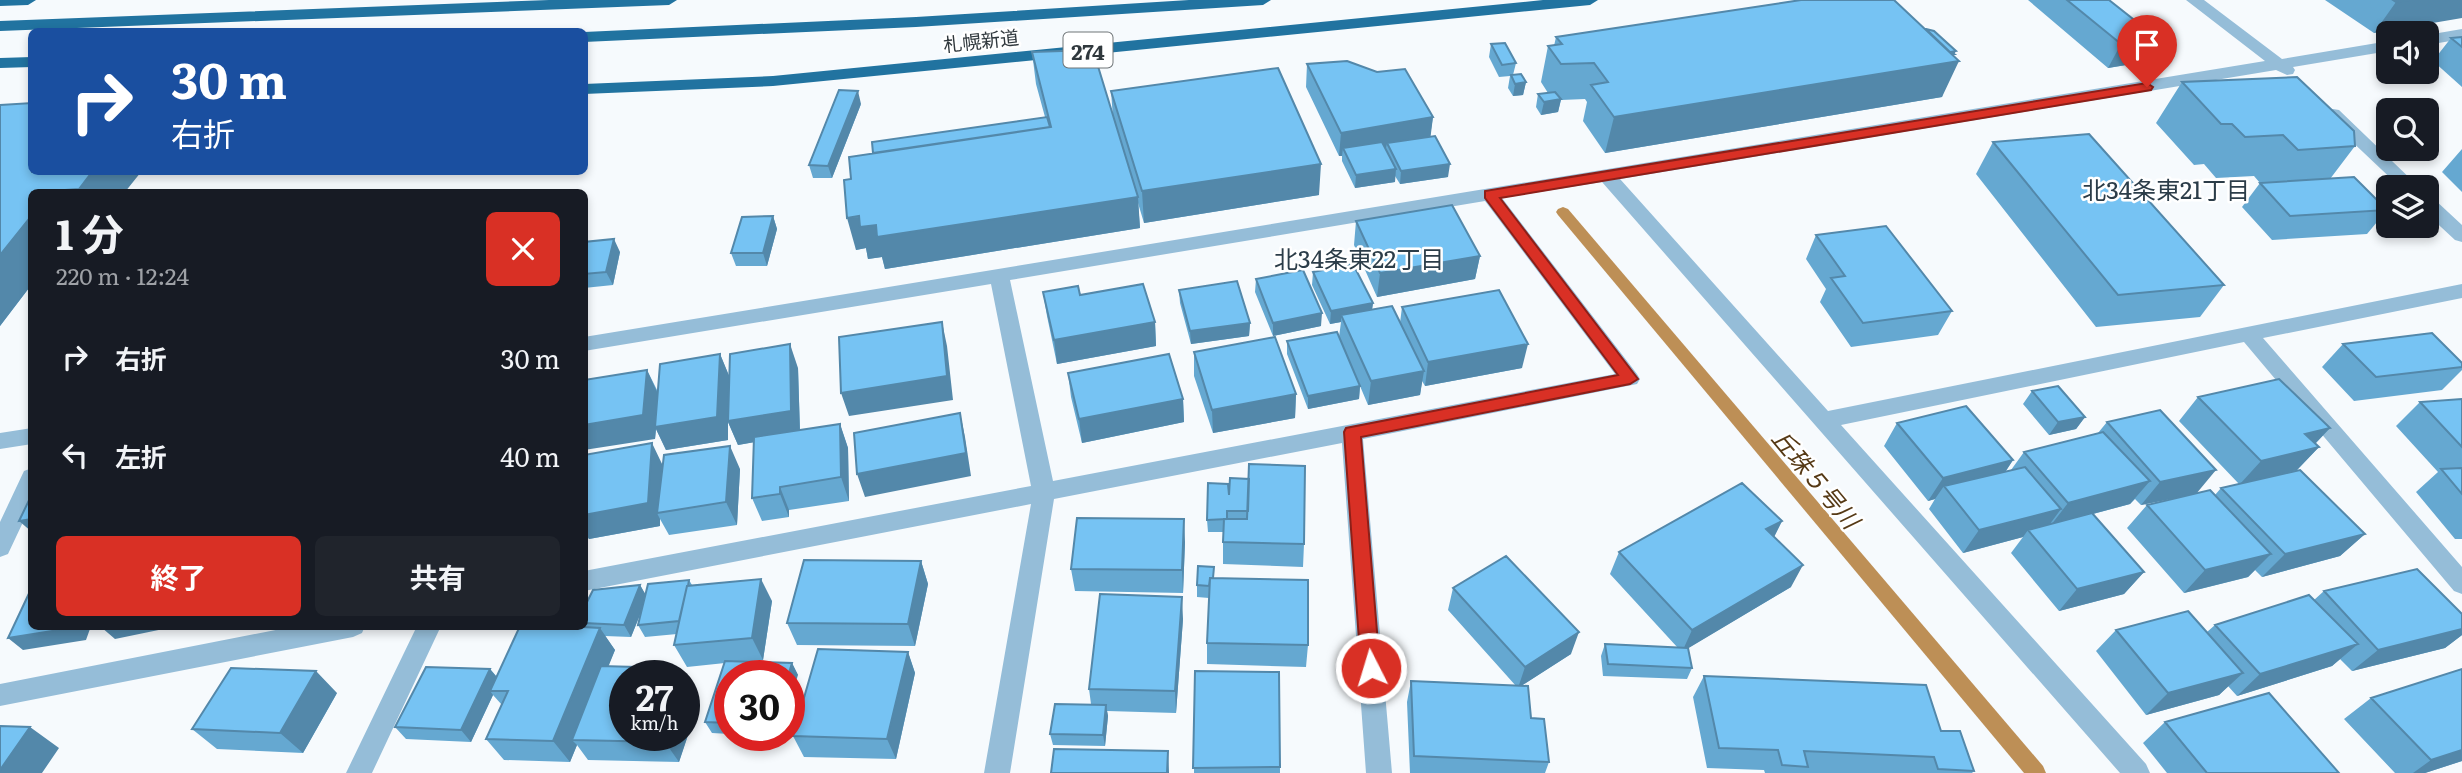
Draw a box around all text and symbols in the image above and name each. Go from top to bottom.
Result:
pin [2117,15,2177,87]
map controls [2376,21,2439,238]
button: sound [2376,21,2439,84]
street label: 札幌新道 [942,22,1020,58]
icon: arrive [2128,26,2166,64]
road number: 274 [1064,32,1112,68]
text: 30 m [171,41,287,114]
icon: right [56,56,147,147]
button: search [2376,98,2439,161]
text: 右折 [171,108,235,156]
district label: 北34条東21丁目 [2082,171,2250,206]
button: layers [2376,175,2439,238]
text: 1 分 [56,201,124,263]
button: close [486,212,560,286]
district label: 北34条東22丁目 [1274,240,1444,275]
text: 220 m · 12:24 [56,258,189,292]
icon: right [56,338,94,376]
text: 右折 [115,338,167,377]
text: 30 m [500,338,560,377]
water label: 丘珠５号川 [1765,421,1871,538]
icon: left [56,436,94,474]
text: 左折 [115,436,167,475]
text: 40 m [500,436,560,475]
button: 終了 [56,536,301,616]
button: 共有 [315,536,560,616]
position arrow [1334,631,1408,705]
speed limit sign: 30 [714,660,805,751]
text: 27 [636,670,673,722]
text: km/h [631,709,678,736]

